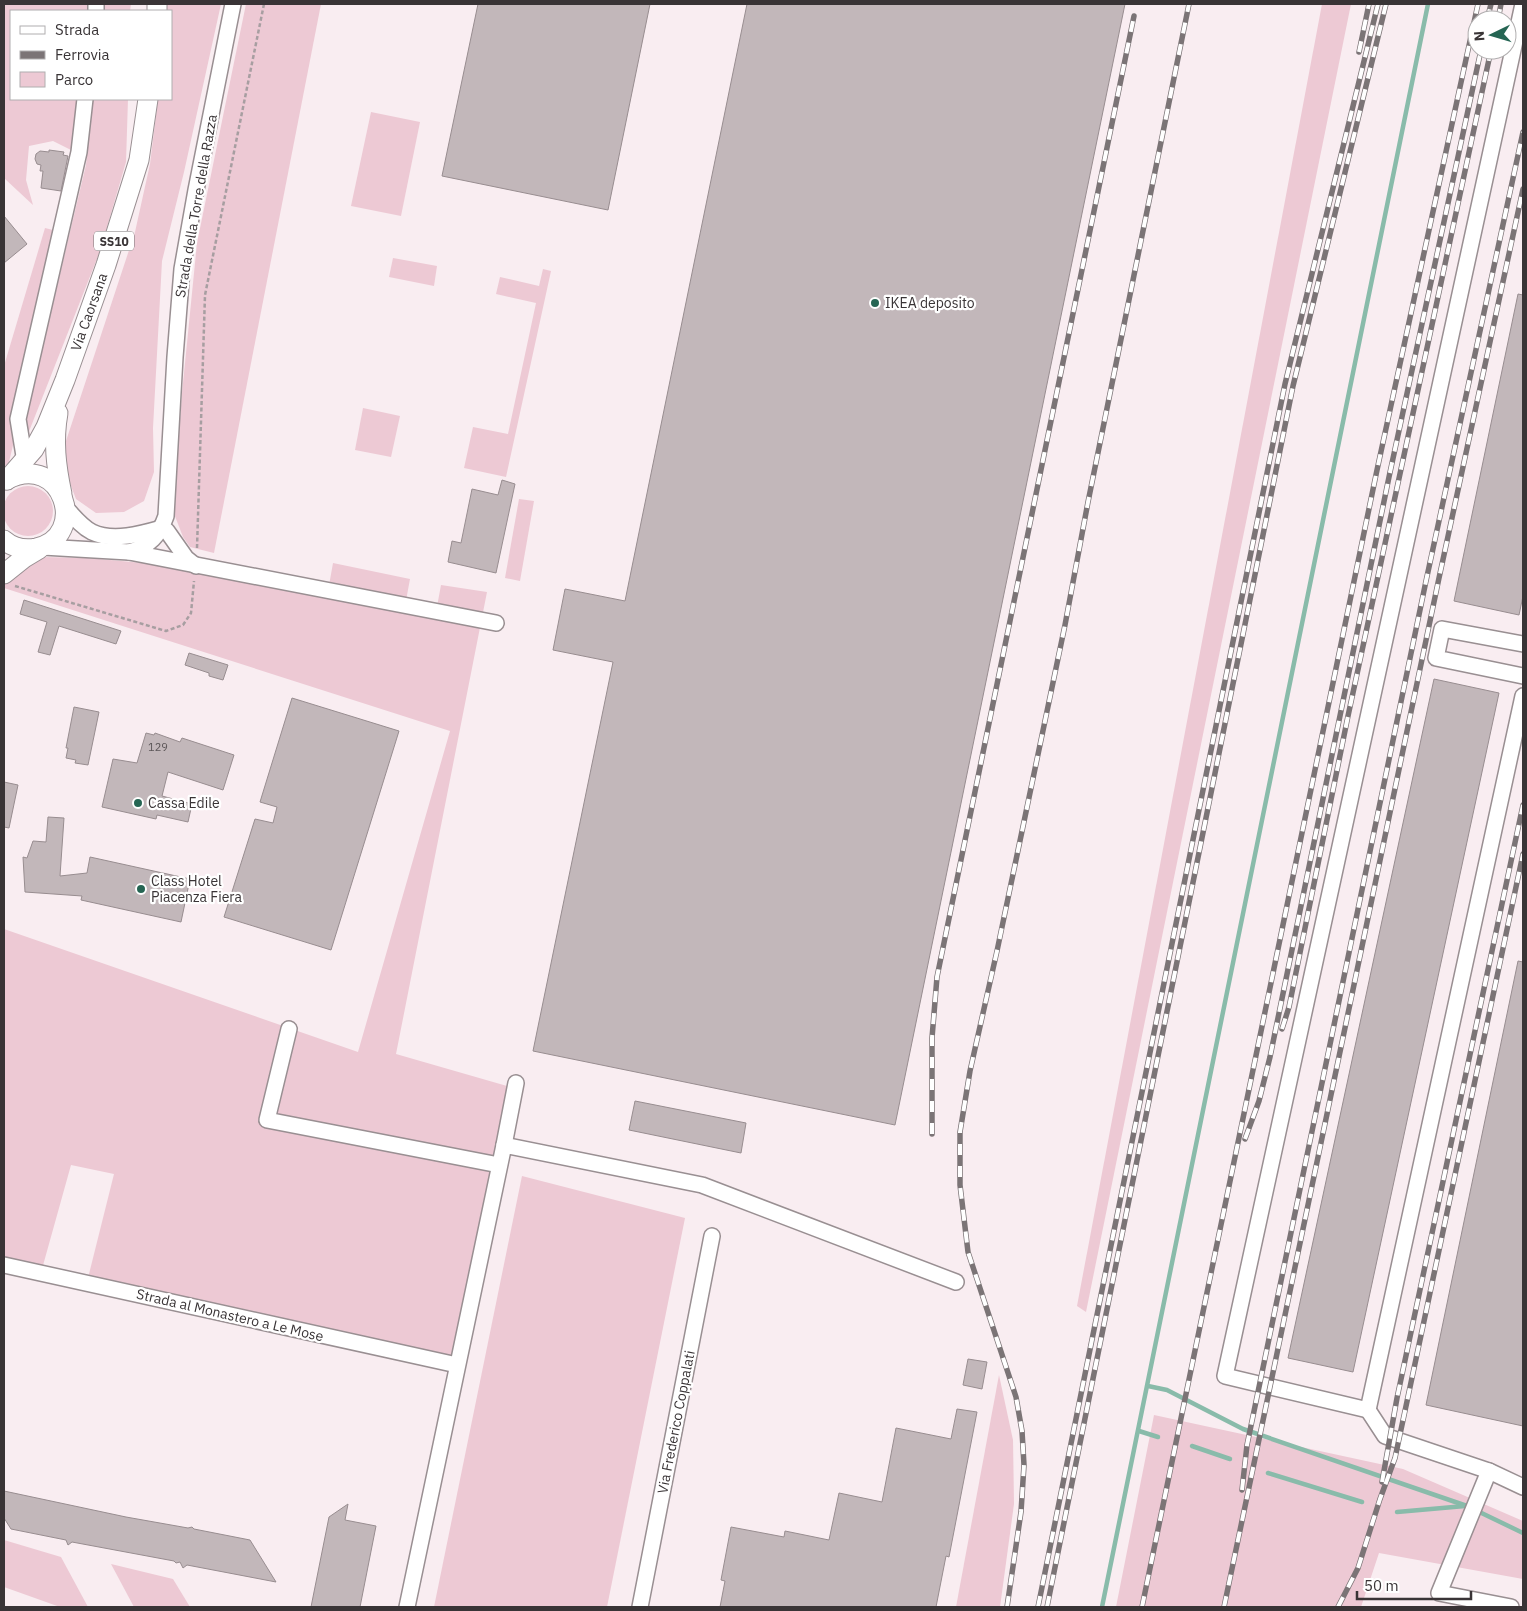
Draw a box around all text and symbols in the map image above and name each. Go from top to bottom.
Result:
legend [10,10,172,100]
north arrow [1467,10,1517,60]
text: Strada [55,20,99,39]
text: N [1470,30,1488,42]
text: Ferrovia [55,45,110,64]
text: Parco [55,70,93,89]
street label: Strada della Torre della Razza [171,113,221,299]
road number: SS10 [94,232,134,250]
street label: Via Caorsana [67,270,112,353]
place label: IKEA deposito [885,294,975,312]
marker: IKEA deposito [869,297,881,309]
house number: 129 [148,740,168,754]
place label: Cassa Edile [148,794,220,812]
marker: Cassa Edile [132,797,144,809]
place label: Class Hotel Piacenza Fiera [151,872,242,906]
marker: Class Hotel Piacenza Fiera [135,883,147,895]
street label: Strada al Monastero a Le Mose [135,1285,326,1345]
street label: Via Frederico Coppalati [653,1349,699,1495]
scale bar [1357,1568,1471,1600]
text: 50 m [1364,1576,1399,1595]

